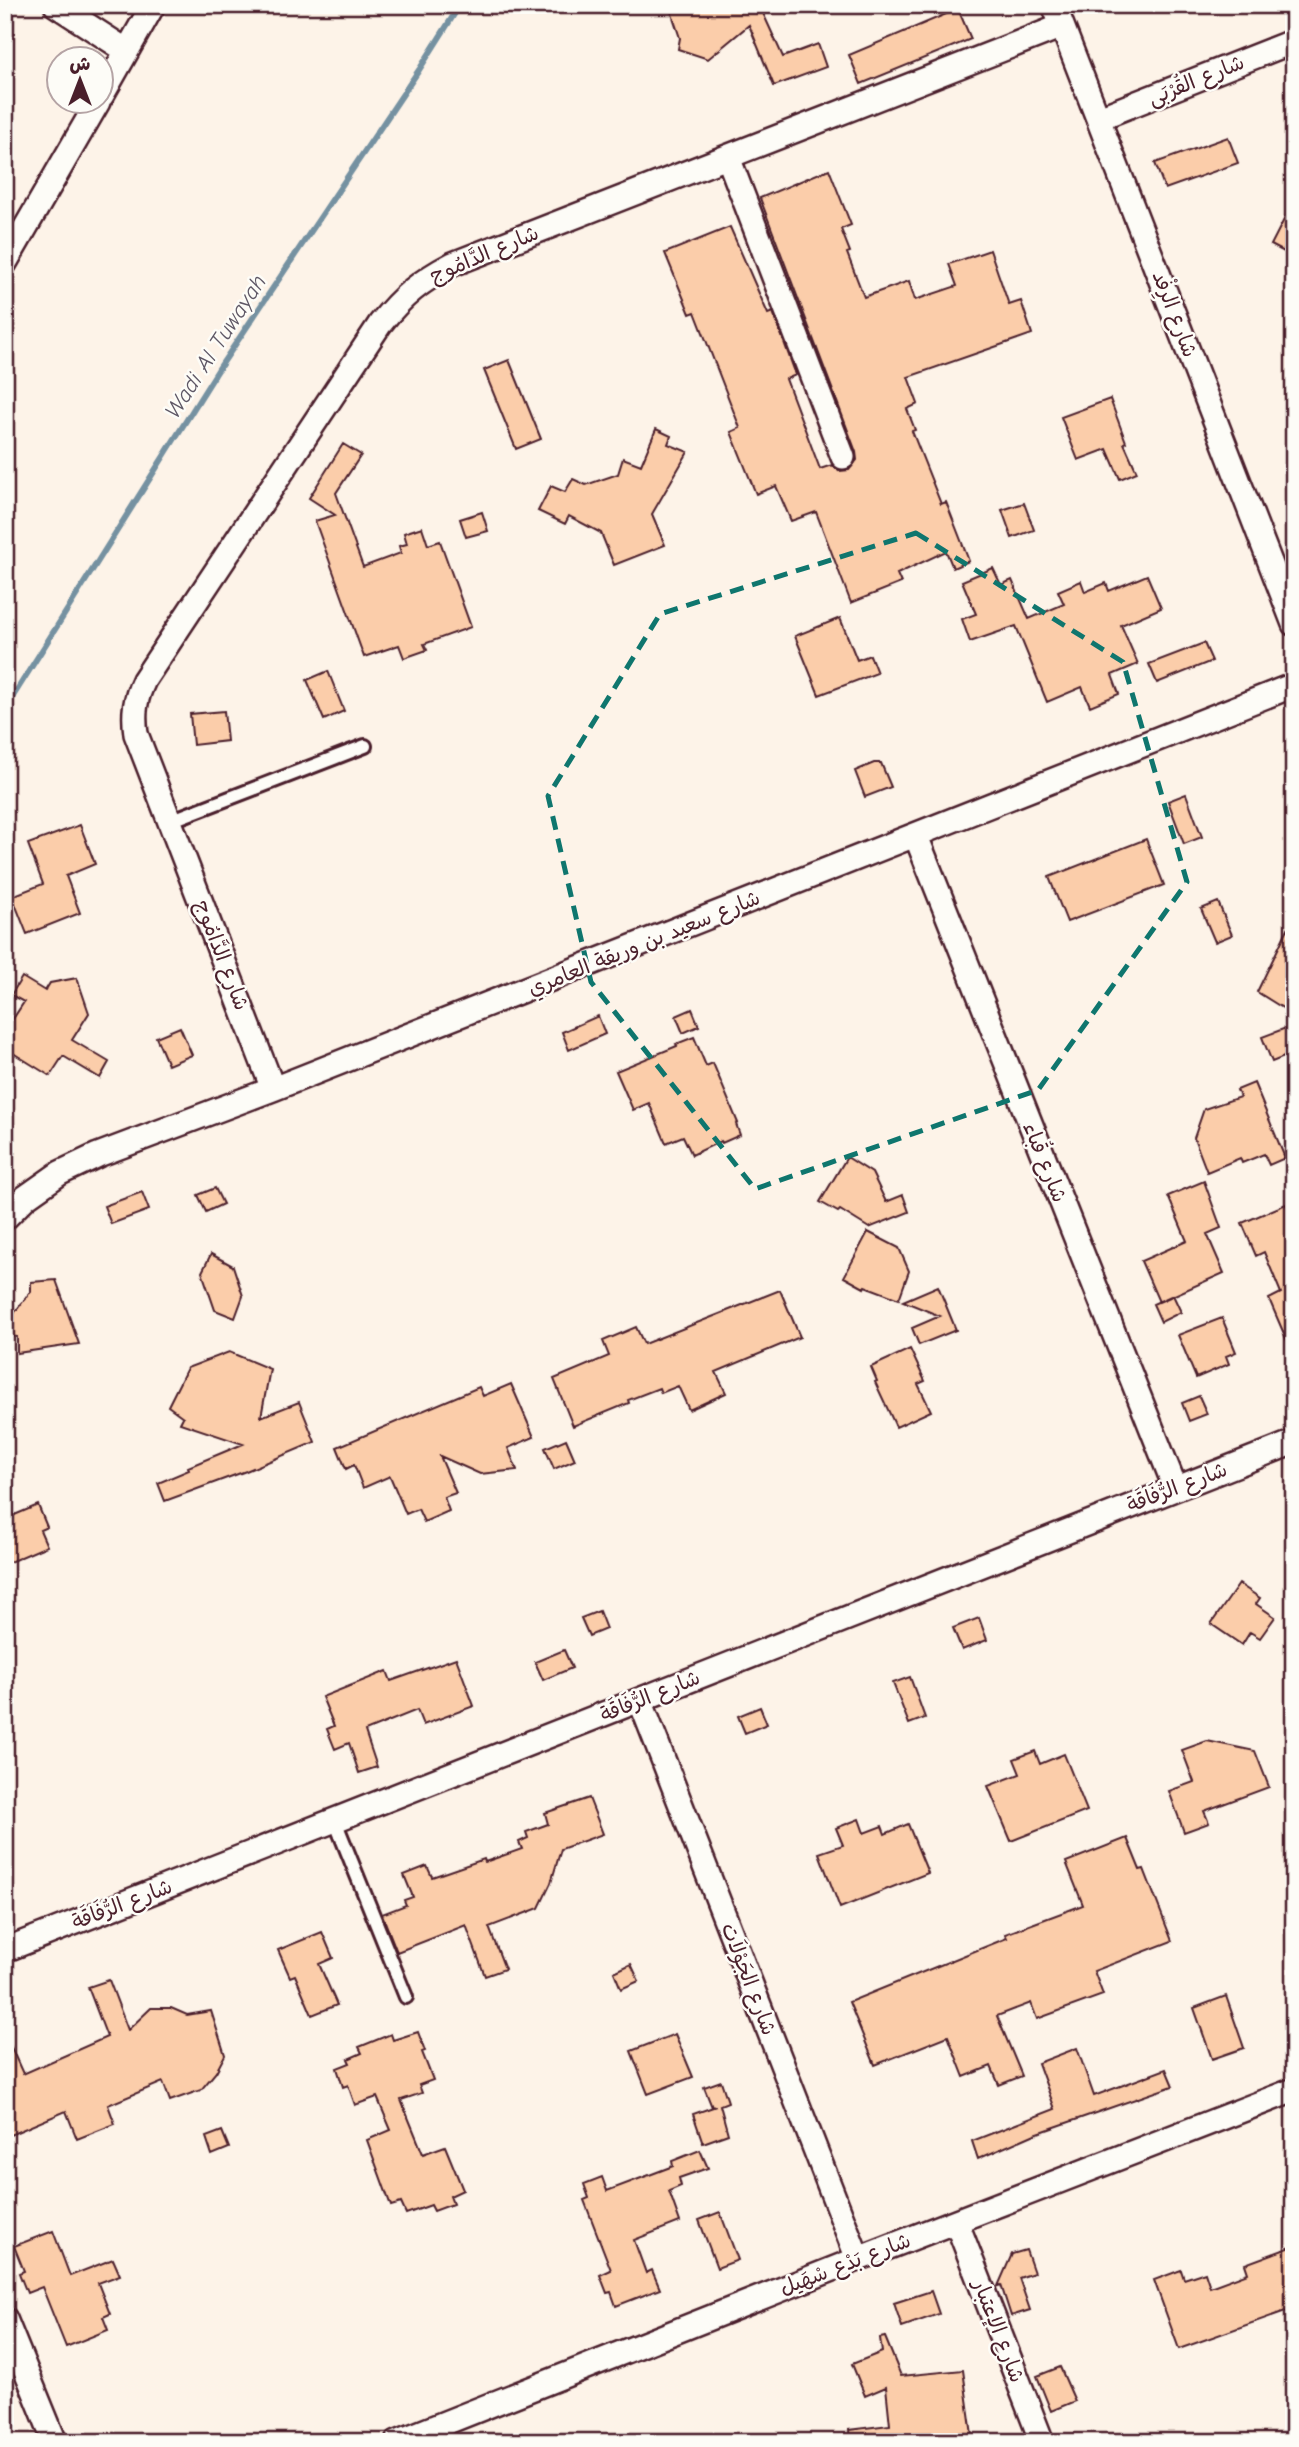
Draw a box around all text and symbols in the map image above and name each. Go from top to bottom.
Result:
north arrow [46,46,116,116]
street label: شارع القُرْبَى [1144,48,1249,113]
text: ش [70,53,91,75]
street label: شارع الدَّامُوج [426,220,543,290]
street label: شارع الرِفْد [1144,266,1206,362]
water label: Wadi Al Tuwayah [159,269,272,423]
street label: شارع سعيد بن وريقة العامري [524,885,765,1003]
street label: شارع الدَّامُوج [187,896,255,1015]
street label: شارع قُباء [1015,1117,1075,1207]
street label: شارع الرُّفَاقَة [1123,1455,1232,1520]
street label: شارع الرُّفَاقَة [596,1663,705,1730]
street label: شارع الرُّفَاقَة [68,1872,177,1937]
street label: شارع الجَوْلاَت [714,1919,782,2040]
street label: شارع بَدْع سْهَيل [776,2228,915,2303]
street label: شارع الإعتبار [965,2274,1030,2387]

